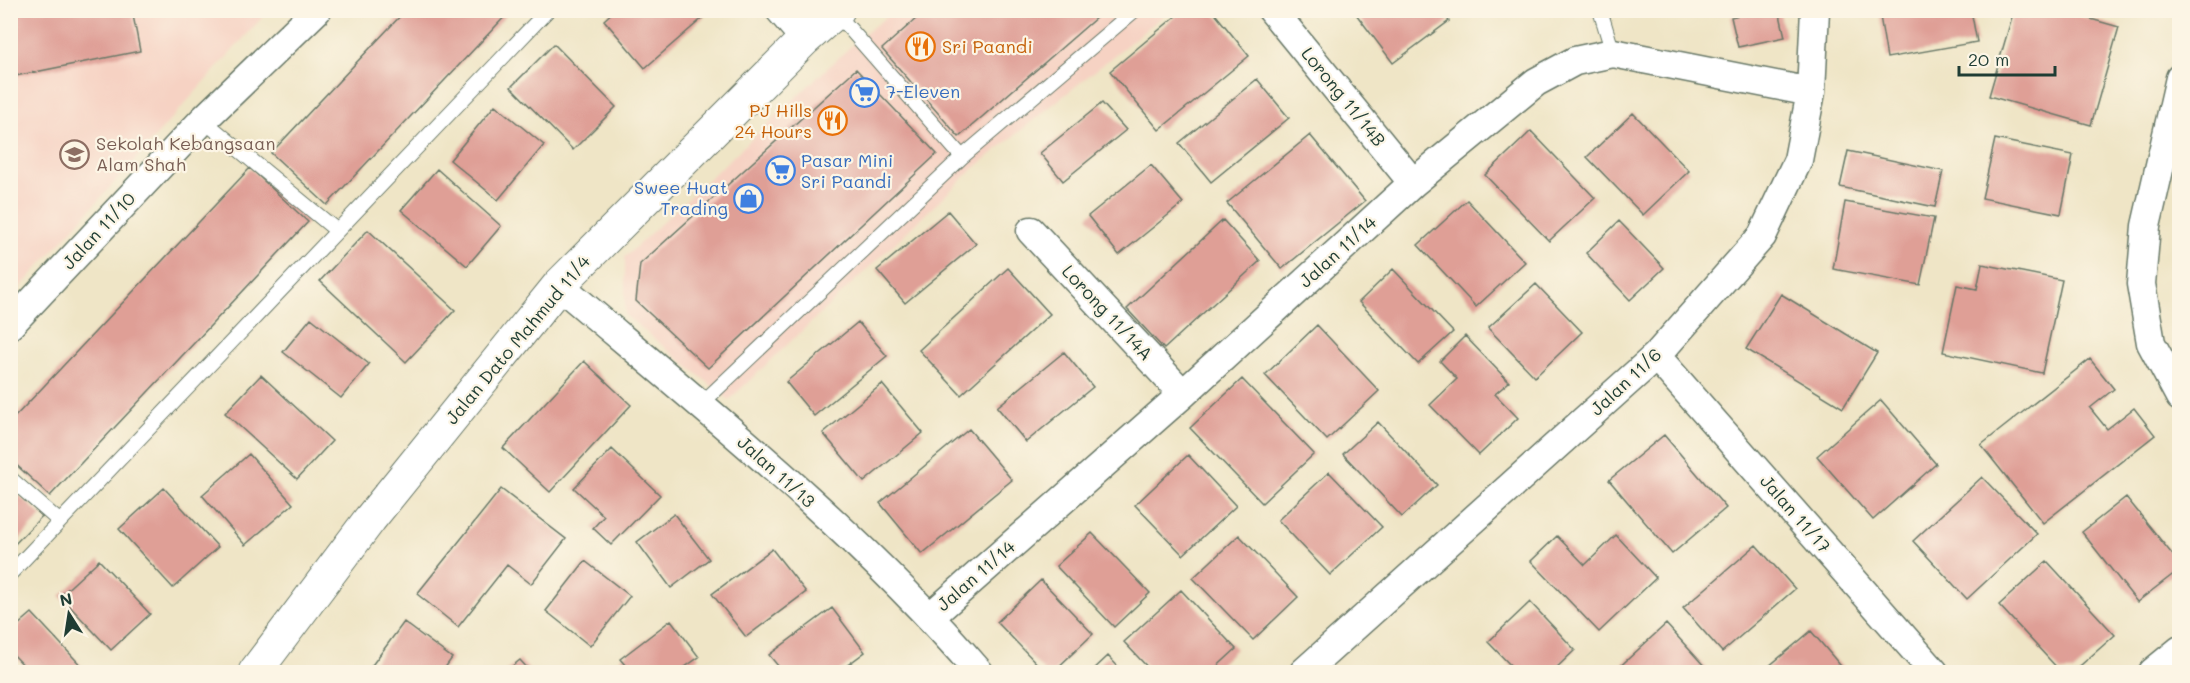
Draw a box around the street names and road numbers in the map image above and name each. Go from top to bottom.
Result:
street label: Lorong 11/14B [1296,42,1391,151]
street label: Jalan 11/10 [56,187,140,274]
street label: Jalan 11/14 [1293,210,1382,293]
street label: Jalan Dato Mahmud 11/4 [439,249,595,429]
street label: Lorong 11/14A [1057,259,1158,365]
street label: Jalan 11/6 [1585,342,1666,420]
street label: Jalan 11/13 [733,430,821,513]
street label: Jalan 11/17 [1755,469,1836,558]
street label: Jalan 11/14 [931,534,1020,616]

